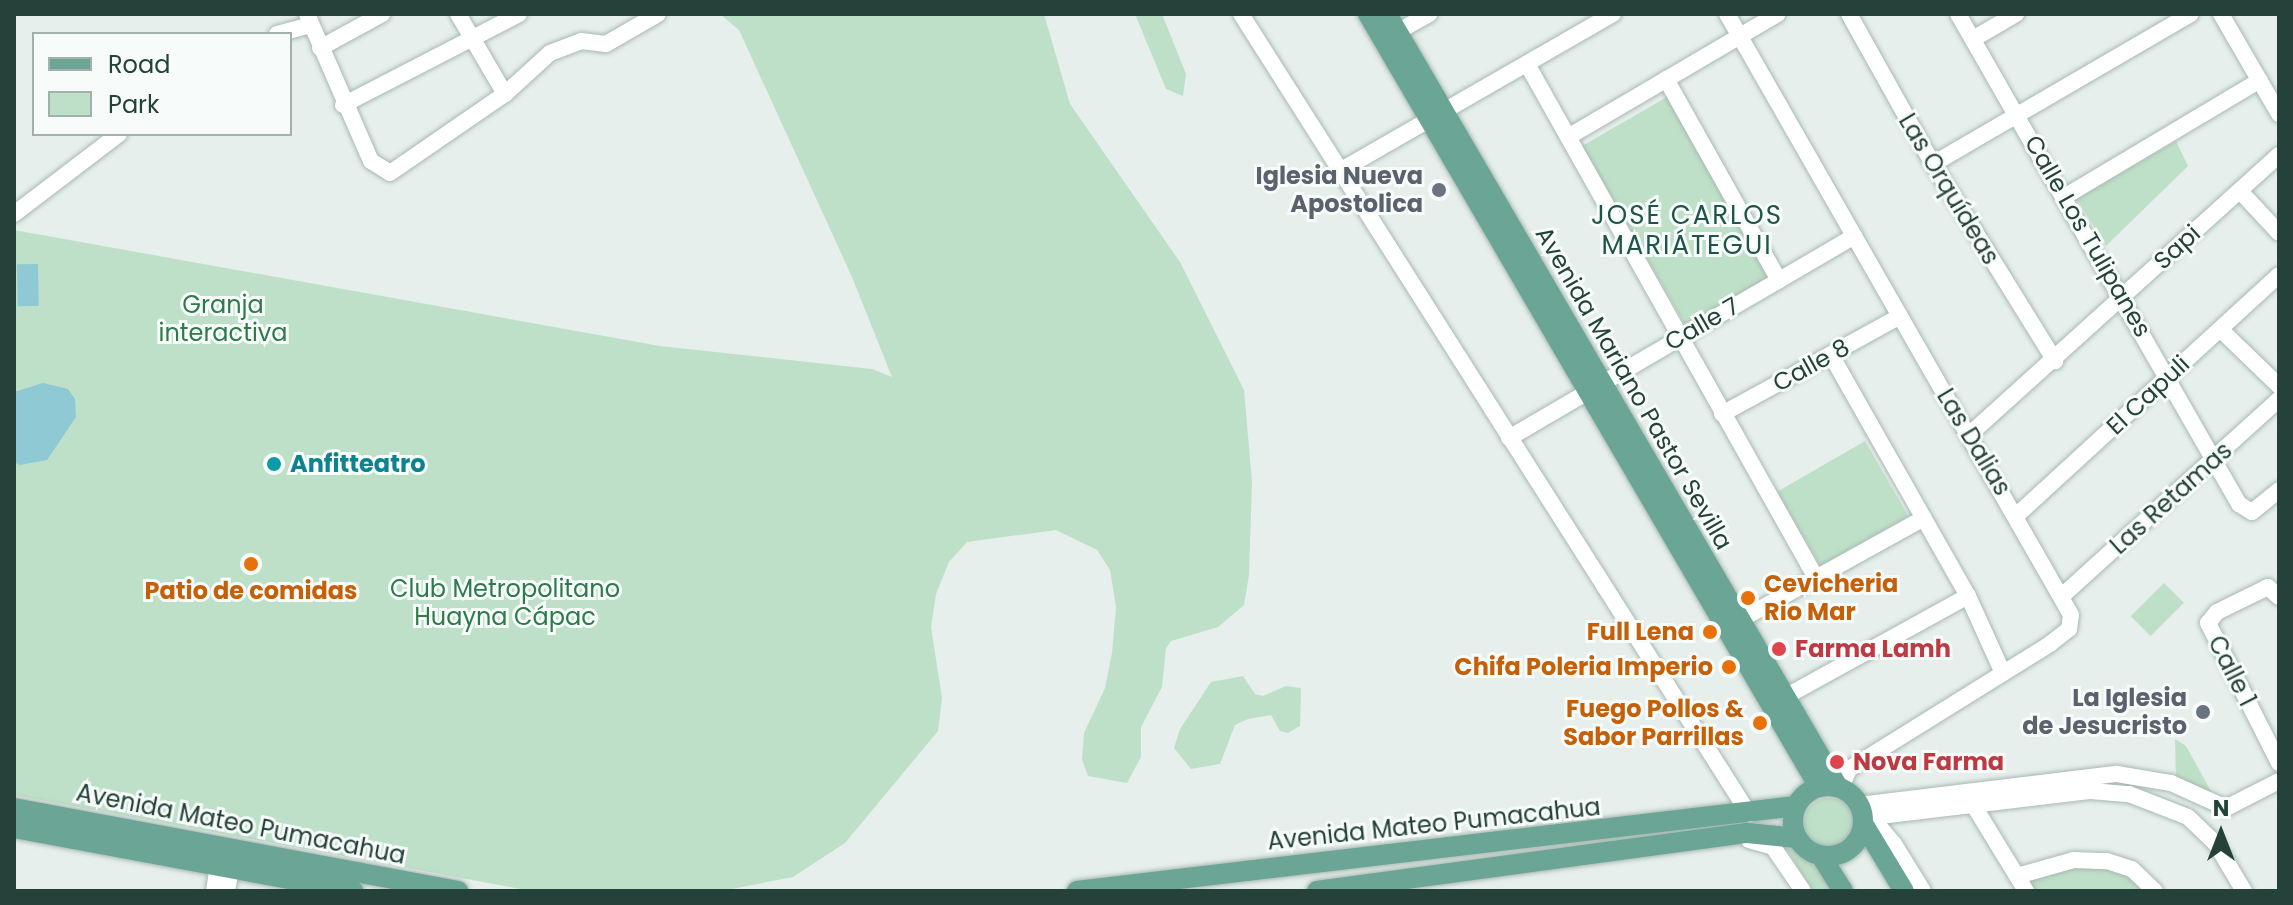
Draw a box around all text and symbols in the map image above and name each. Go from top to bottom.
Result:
legend [32,32,292,136]
text: Road [108,48,170,81]
text: Park [108,88,159,121]
street label: Las Orquídeas [1893,108,2005,270]
street label: Calle Los Tulipanes [2019,130,2157,342]
place label: Iglesia Nueva Apostolica [1256,162,1423,218]
marker: Iglesia Nueva Apostolica [1430,181,1448,199]
district label: JOSÉ CARLOS MARIÁTEGUI [1591,200,1783,262]
street label: Sapi [2148,219,2206,275]
street label: Avenida Mariano Pastor Sevilla [1529,221,1739,555]
park label: Granja interactiva [159,291,287,347]
street label: Calle 7 [1660,291,1744,357]
street label: Calle 8 [1768,332,1854,398]
street label: El Capuli [2101,349,2195,441]
street label: Las Dalias [1931,383,2017,501]
street label: Las Retamas [2104,436,2238,560]
place label: Anfitteatro [290,450,425,478]
marker: Anfitteatro [265,455,283,473]
marker: Patio de comidas [242,555,260,573]
place label: Cevicheria Rio Mar [1764,570,1898,626]
park label: Club Metropolitano Huayna Cápac [390,575,620,631]
place label: Patio de comidas [145,577,357,605]
marker: Cevicheria Rio Mar [1739,589,1757,607]
place label: Full Lena [1587,618,1694,646]
marker: Full Lena [1701,623,1719,641]
street label: Calle 1 [2202,631,2262,711]
place label: Farma Lamh [1795,635,1951,663]
marker: Farma Lamh [1770,640,1788,658]
place label: Chifa Poleria Imperio [1454,653,1713,681]
marker: Chifa Poleria Imperio [1720,658,1738,676]
place label: La Iglesia de Jesucristo [2022,684,2187,740]
place label: Fuego Pollos & Sabor Parrillas [1563,695,1744,751]
marker: La Iglesia de Jesucristo [2194,703,2212,721]
marker: Fuego Pollos & Sabor Parrillas [1751,714,1769,732]
place label: Nova Farma [1853,748,2004,776]
marker: Nova Farma [1828,753,1846,771]
street label: Avenida Mateo Pumacahua [74,778,408,870]
street label: Avenida Mateo Pumacahua [1266,792,1602,856]
north arrow [2181,793,2261,873]
text: N [2213,793,2229,824]

